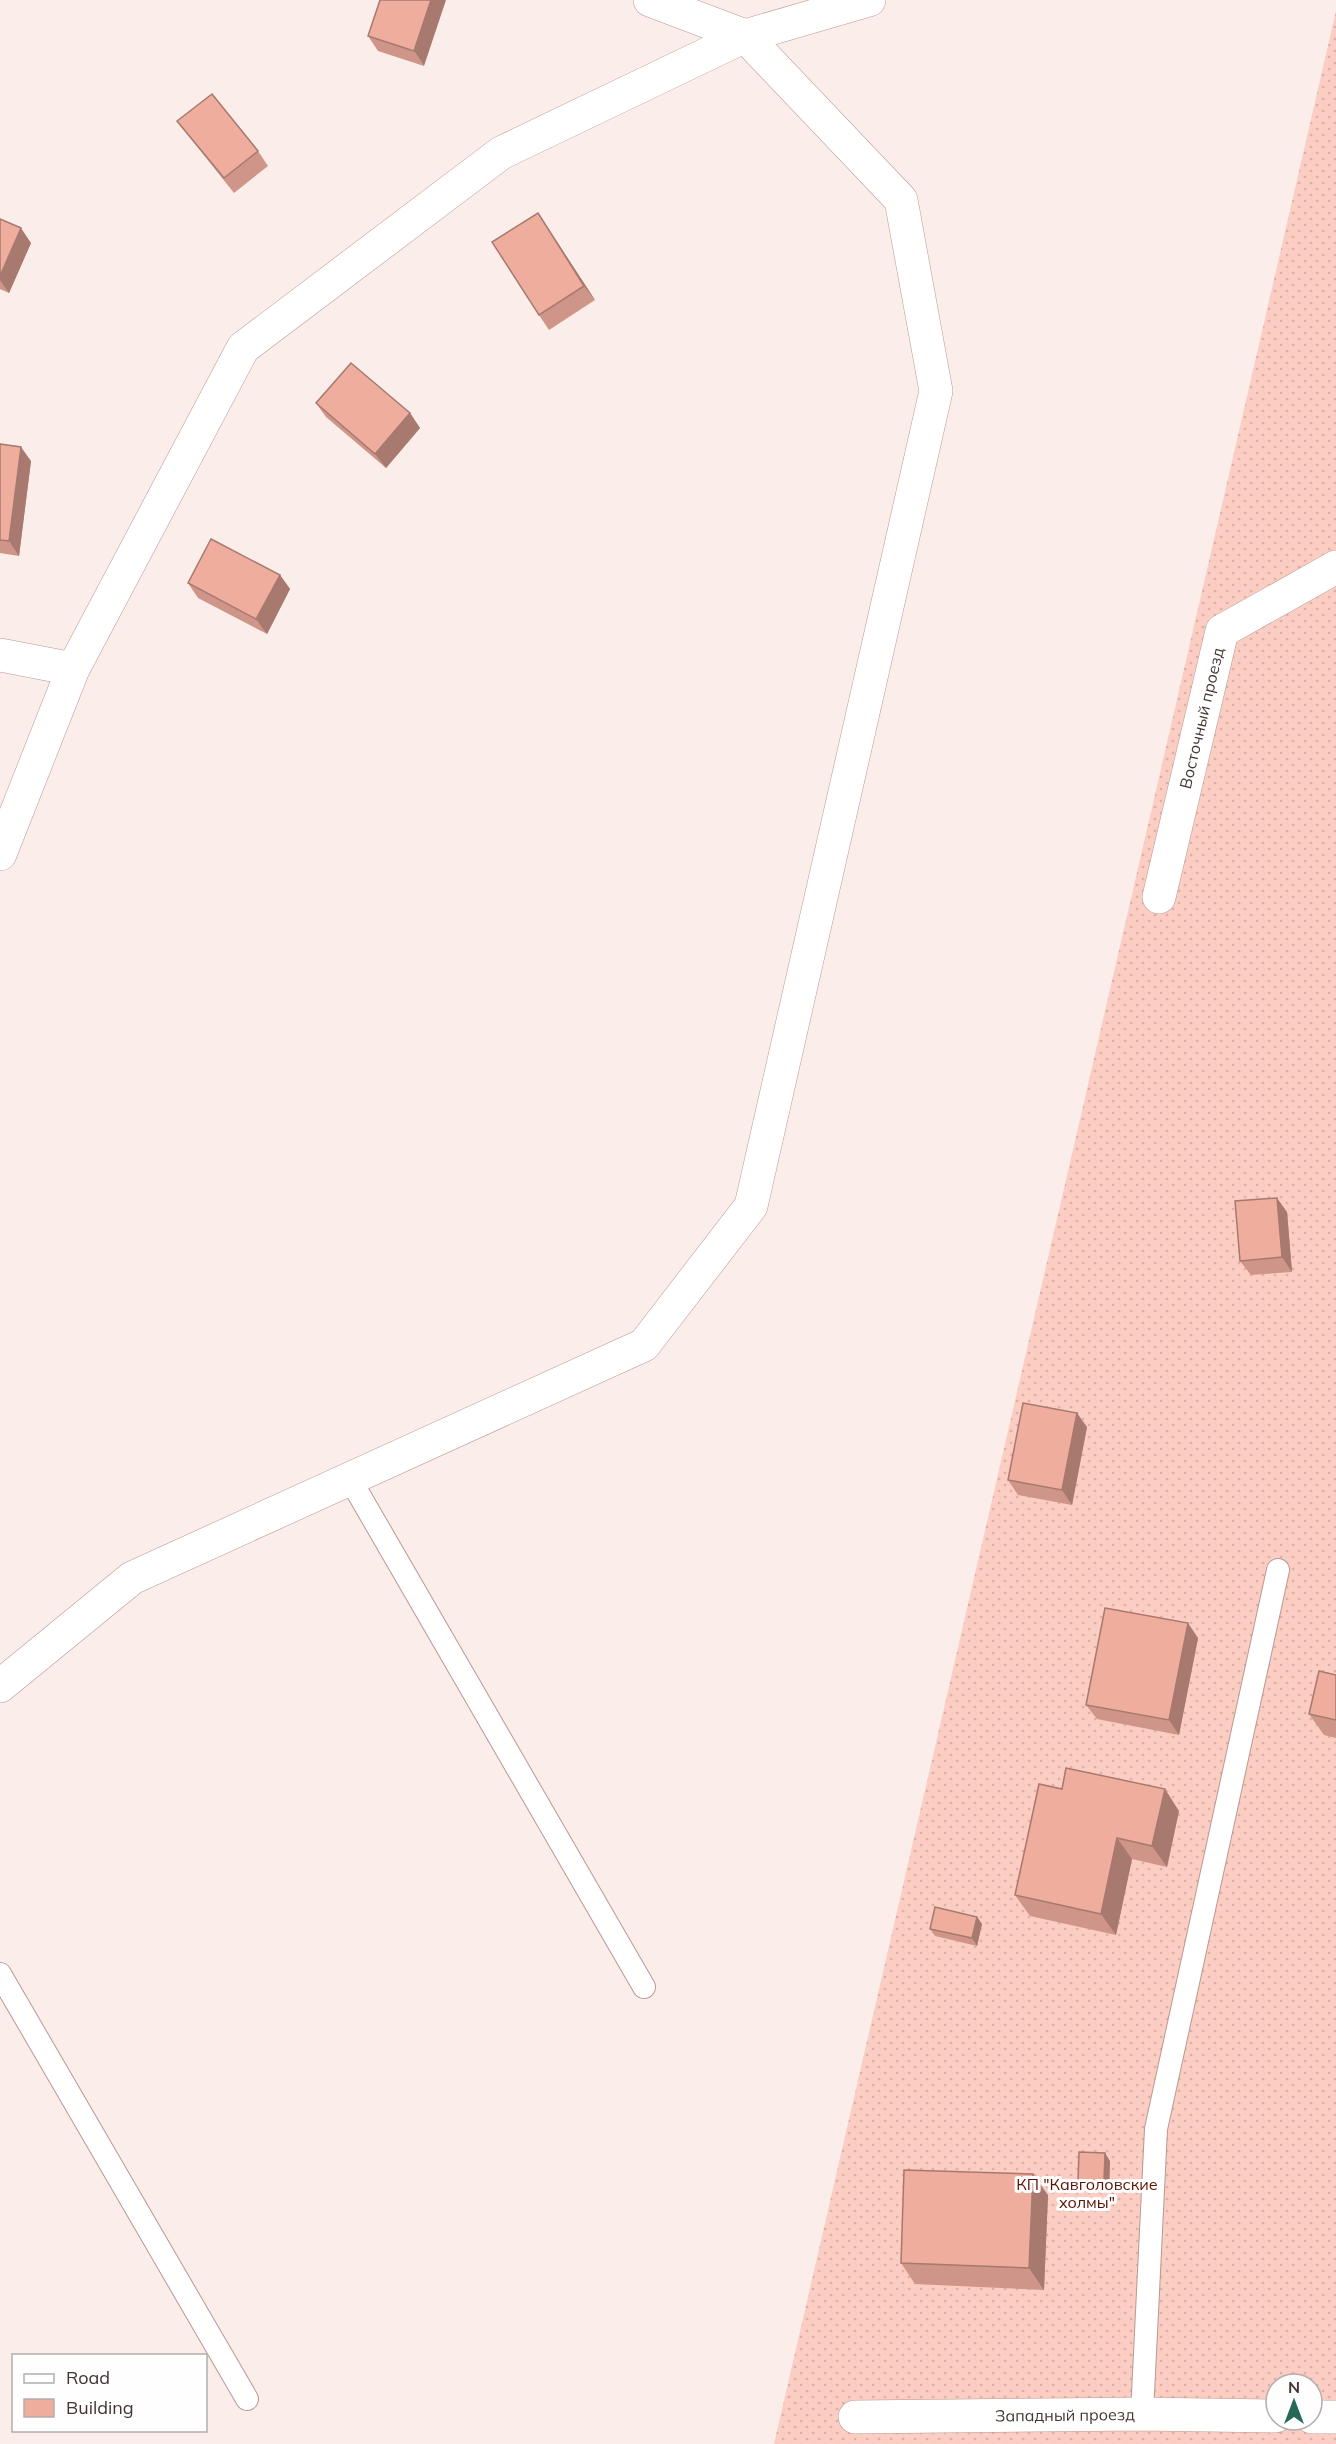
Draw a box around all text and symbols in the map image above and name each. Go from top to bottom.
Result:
street label: Восточный проезд [1175,645,1228,791]
park label: КП "Кавголовские холмы" [1016,2174,1158,2212]
legend [12,2354,207,2432]
text: Road [66,2366,110,2389]
north arrow [1264,2372,1324,2432]
text: N [1288,2377,1300,2397]
text: Building [66,2396,134,2419]
street label: Западный проезд [995,2404,1135,2426]

